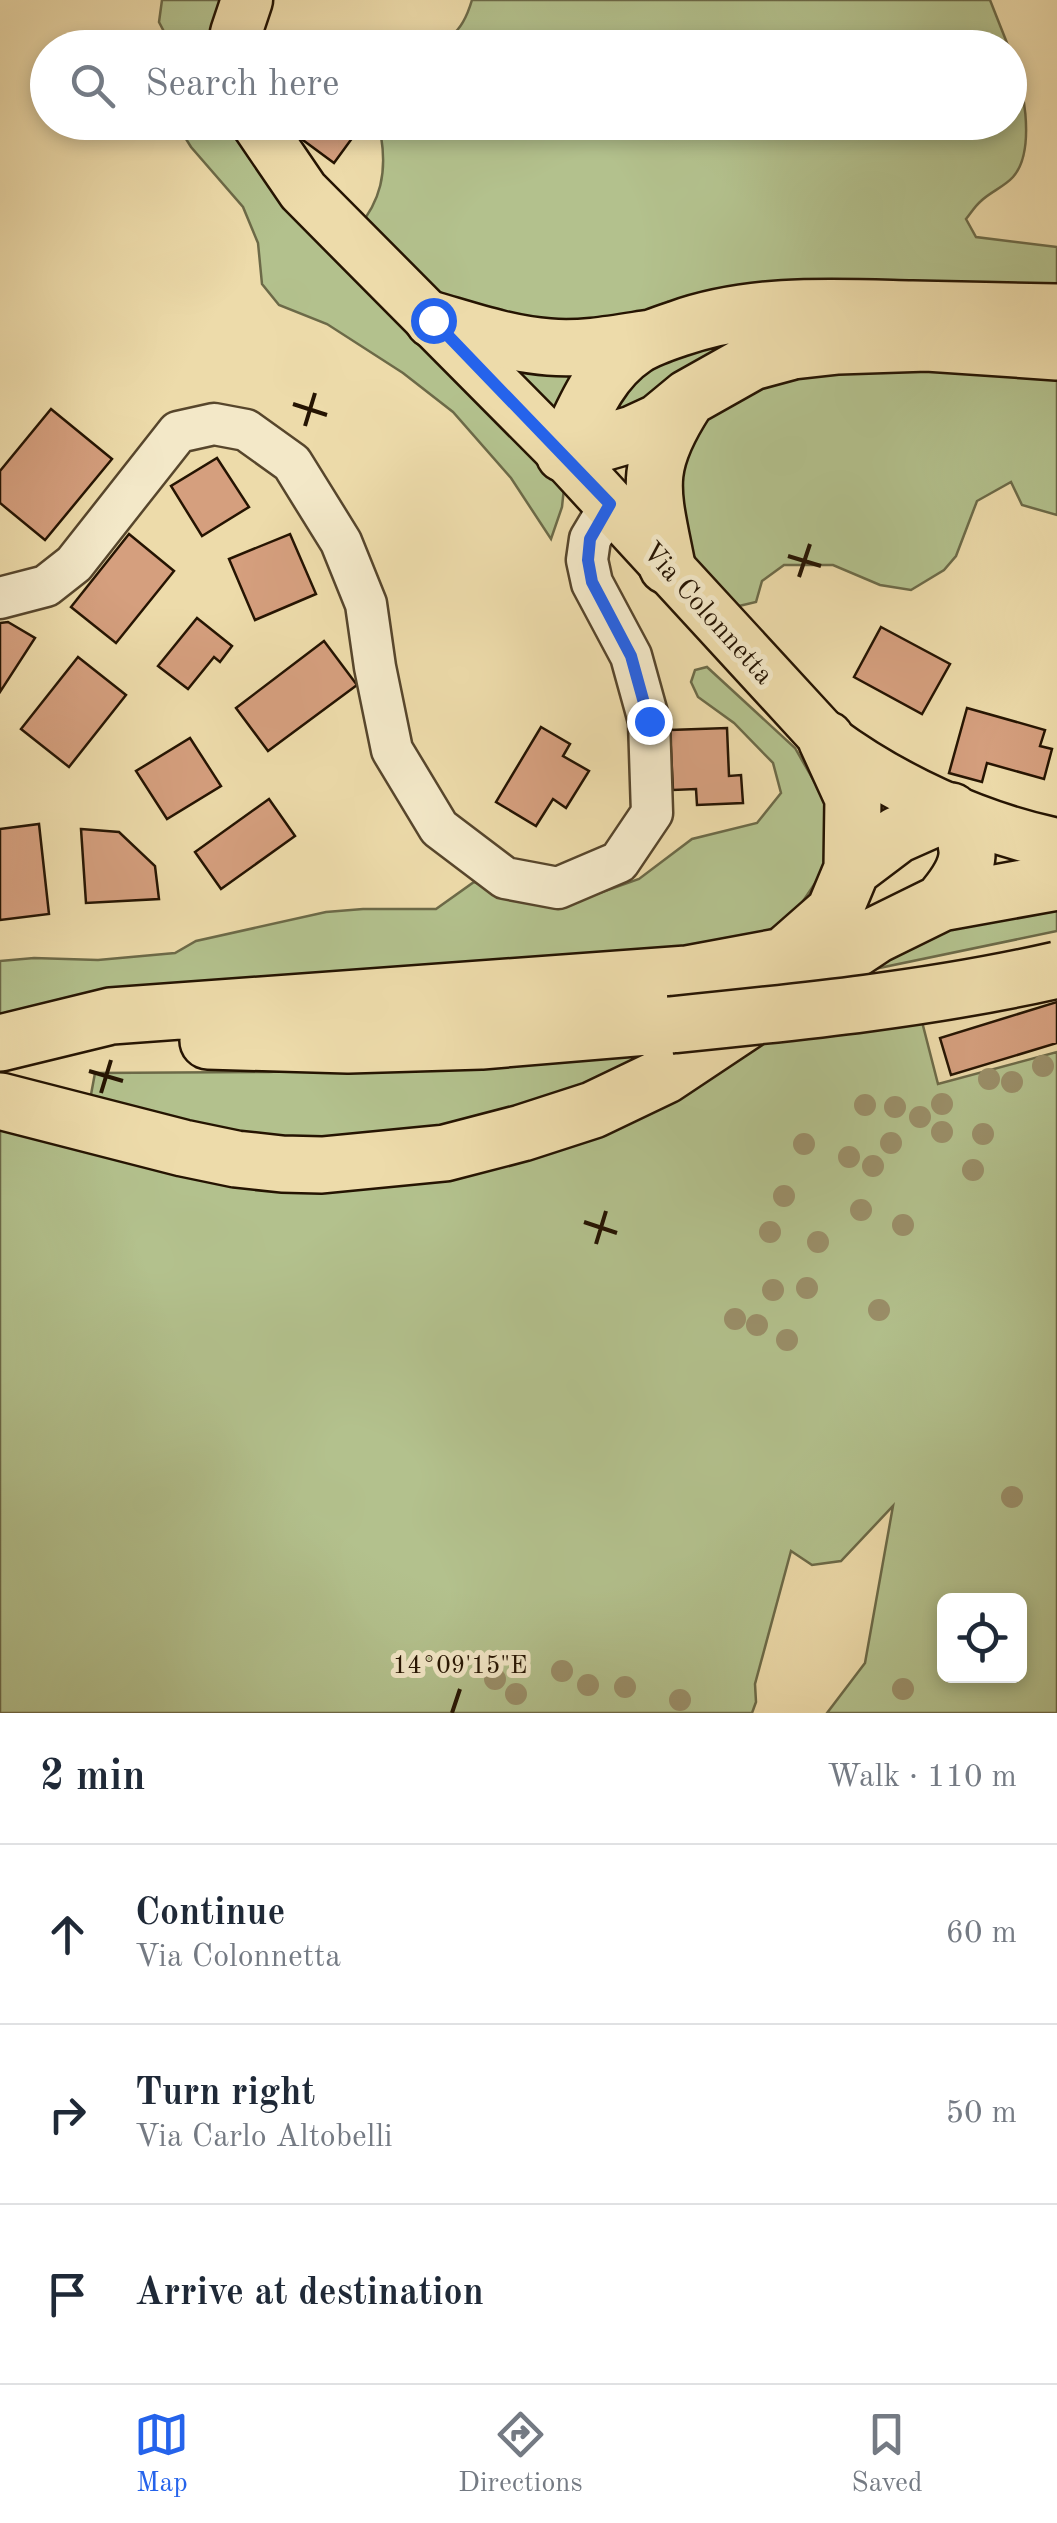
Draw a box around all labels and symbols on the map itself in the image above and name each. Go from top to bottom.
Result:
route start [411,298,457,344]
street label: Via Colonnetta [636,538,778,690]
route end [627,699,673,745]
text: 14°09'15"E [393,1654,527,1679]

